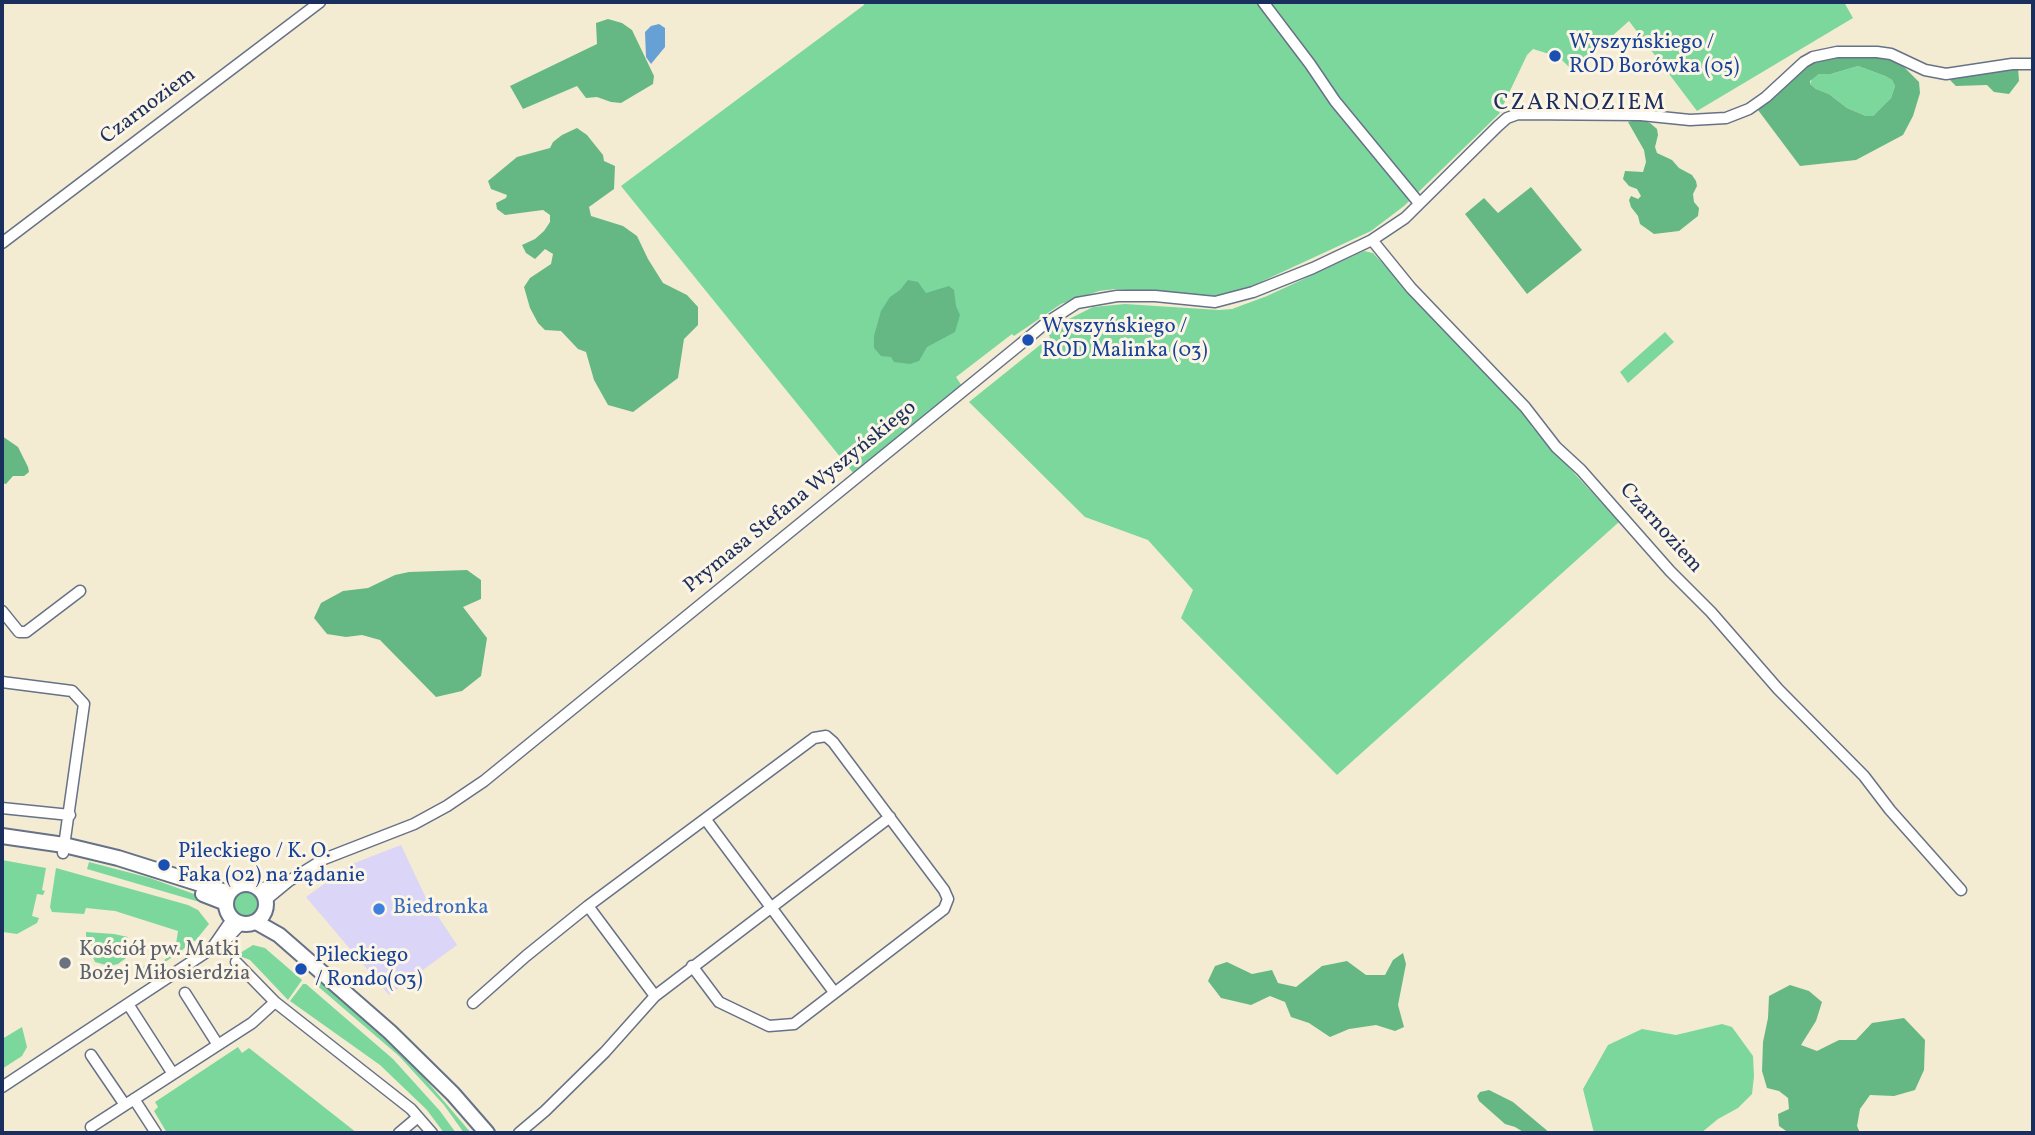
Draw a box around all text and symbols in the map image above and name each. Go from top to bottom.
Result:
place label: Wyszyńskiego / ROD Borówka (05) [1569,31,1739,81]
marker: Wyszyńskiego / ROD Borówka (05) [1547,48,1563,64]
street label: Czarnoziem [96,63,202,151]
district label: CZARNOZIEM [1495,91,1665,119]
place label: Wyszyńskiego / ROD Malinka (03) [1042,315,1208,365]
marker: Wyszyńskiego / ROD Malinka (03) [1020,332,1036,348]
street label: Prymasa Stefana Wyszyńskiego [680,396,922,600]
street label: Czarnoziem [1613,479,1707,579]
place label: Pileckiego / K. O. Faka (02) na żądanie [178,840,365,890]
marker: Pileckiego / K. O. Faka (02) na żądanie [156,857,172,873]
place label: Biedronka [393,896,489,922]
marker: Biedronka [371,901,387,917]
place label: Kościół pw. Matki Bożej Miłosierdzia [79,938,250,988]
place label: Pileckiego / Rondo(03) [315,944,423,994]
marker: Kościół pw. Matki Bożej Miłosierdzia [57,955,73,971]
marker: Pileckiego / Rondo(03) [293,961,309,977]

